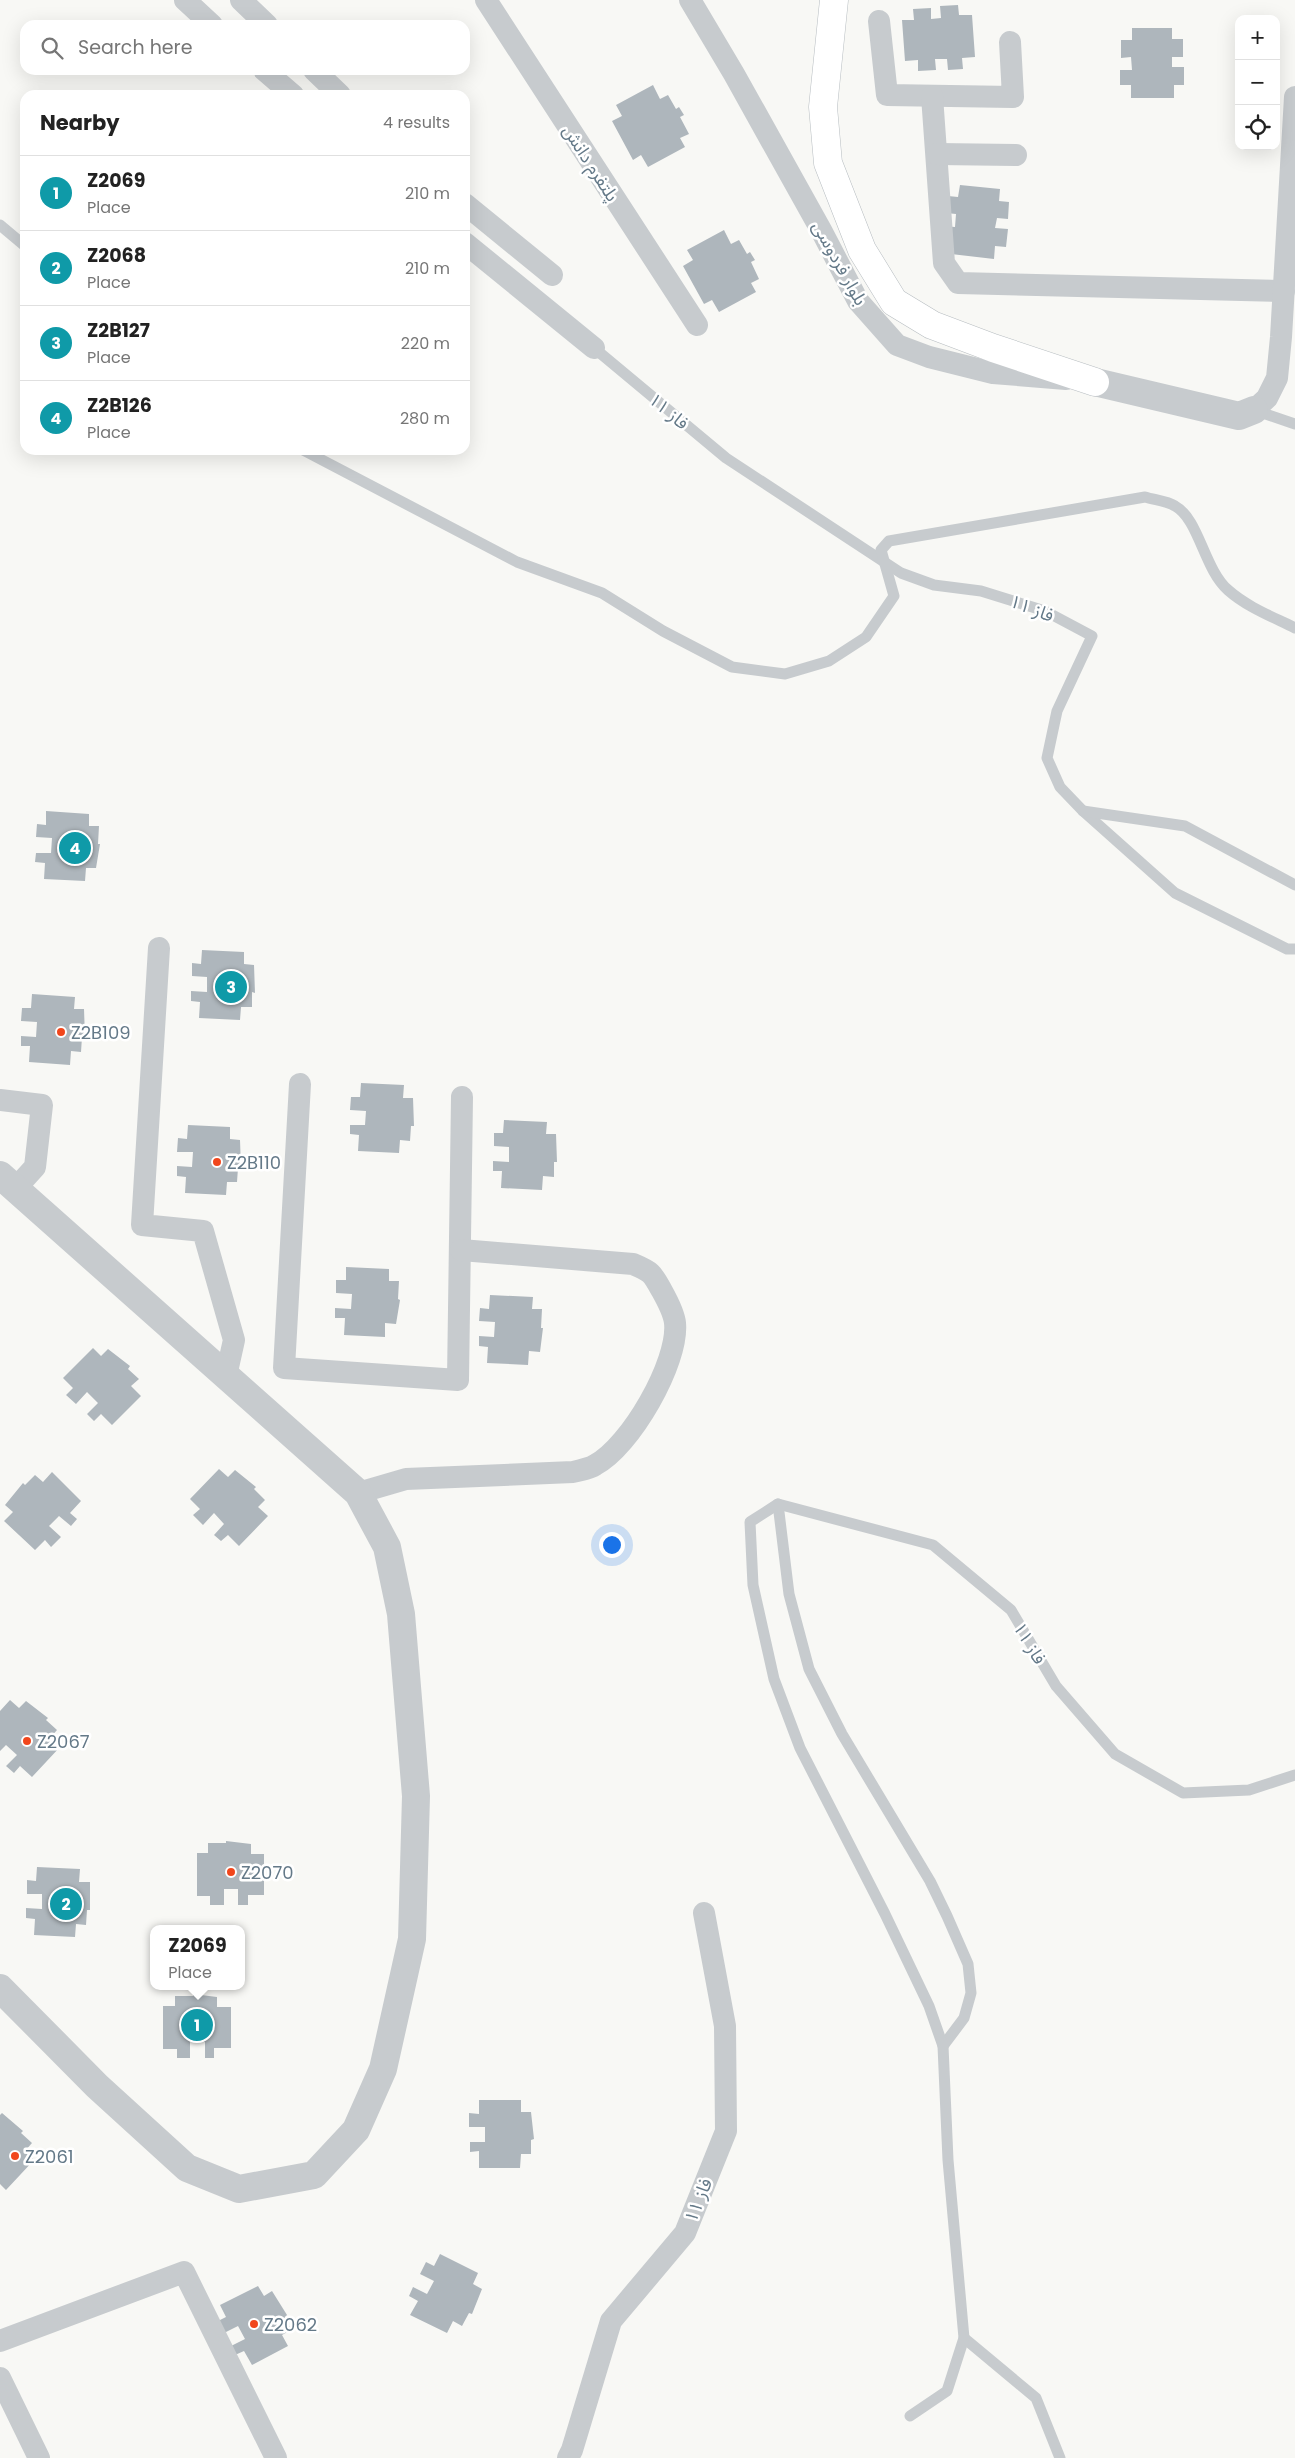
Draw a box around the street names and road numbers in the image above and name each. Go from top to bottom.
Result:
street label: پلتفرم دانش [555,120,625,207]
street label: بلوار فردوسی [807,216,873,310]
street label: فاز ۱۱ [644,387,694,435]
street label: فاز ۱۱ [1006,588,1058,628]
street label: فاز ۱۱ [1008,1617,1052,1669]
street label: فاز ۱۱ [678,2174,718,2226]

